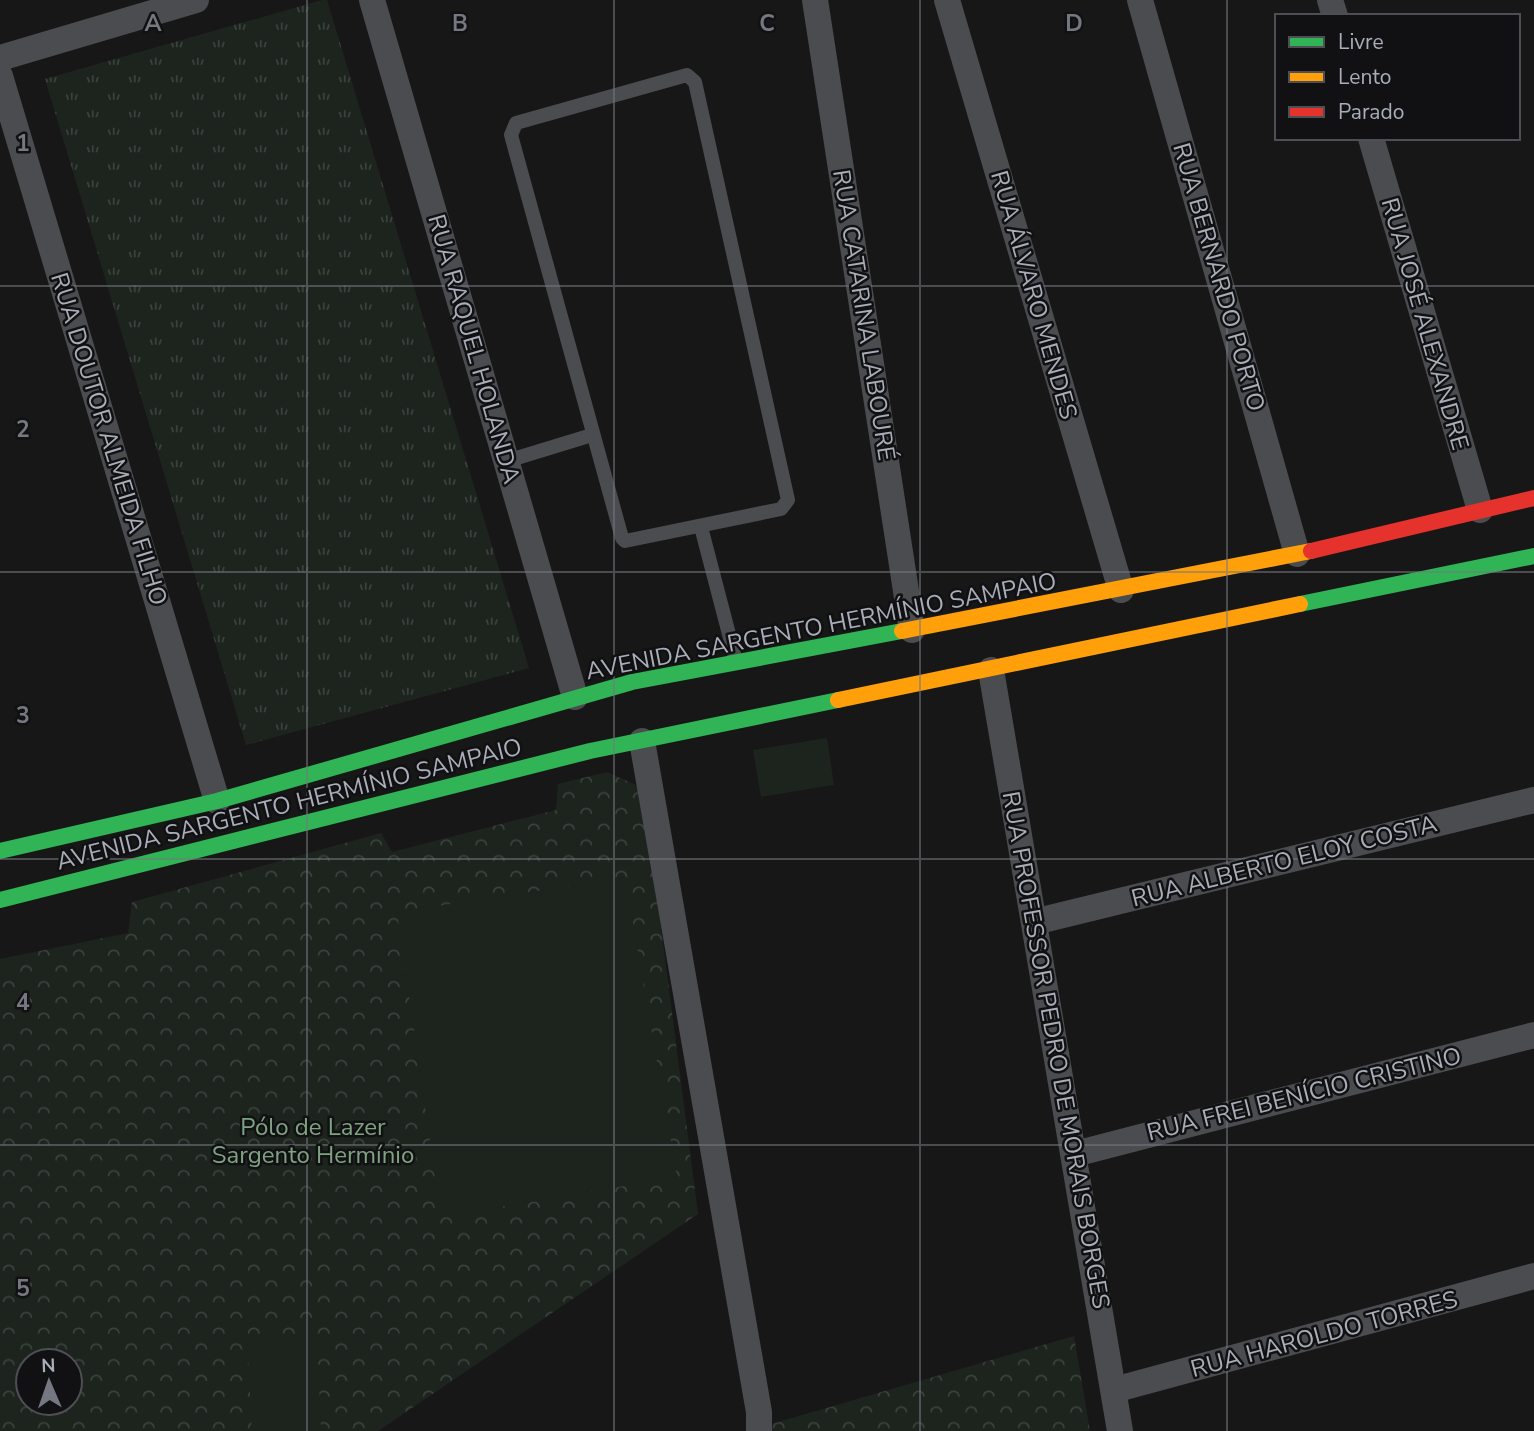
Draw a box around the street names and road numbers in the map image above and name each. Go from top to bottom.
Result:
street label: RUA BERNARDO PORTO [1165,139,1273,415]
street label: RUA CATARINA LABOURÉ [825,167,903,463]
street label: RUA ÁLVARO MENDES [983,167,1085,423]
street label: RUA JOSÉ ALEXANDRE [1374,194,1476,454]
street label: RUA RAQUEL HOLANDA [420,211,528,488]
street label: RUA DOUTOR ALMEIDA FILHO [43,269,175,609]
street label: AVENIDA SARGENTO HERMÍNIO SAMPAIO [583,565,1059,687]
street label: AVENIDA SARGENTO HERMÍNIO SAMPAIO [53,731,525,877]
street label: RUA PROFESSOR PEDRO DE MORAIS BORGES [995,789,1117,1311]
street label: RUA ALBERTO ELOY COSTA [1128,807,1441,914]
street label: RUA FREI BENÍCIO CRISTINO [1143,1039,1465,1149]
street label: RUA HAROLDO TORRES [1187,1283,1461,1385]

